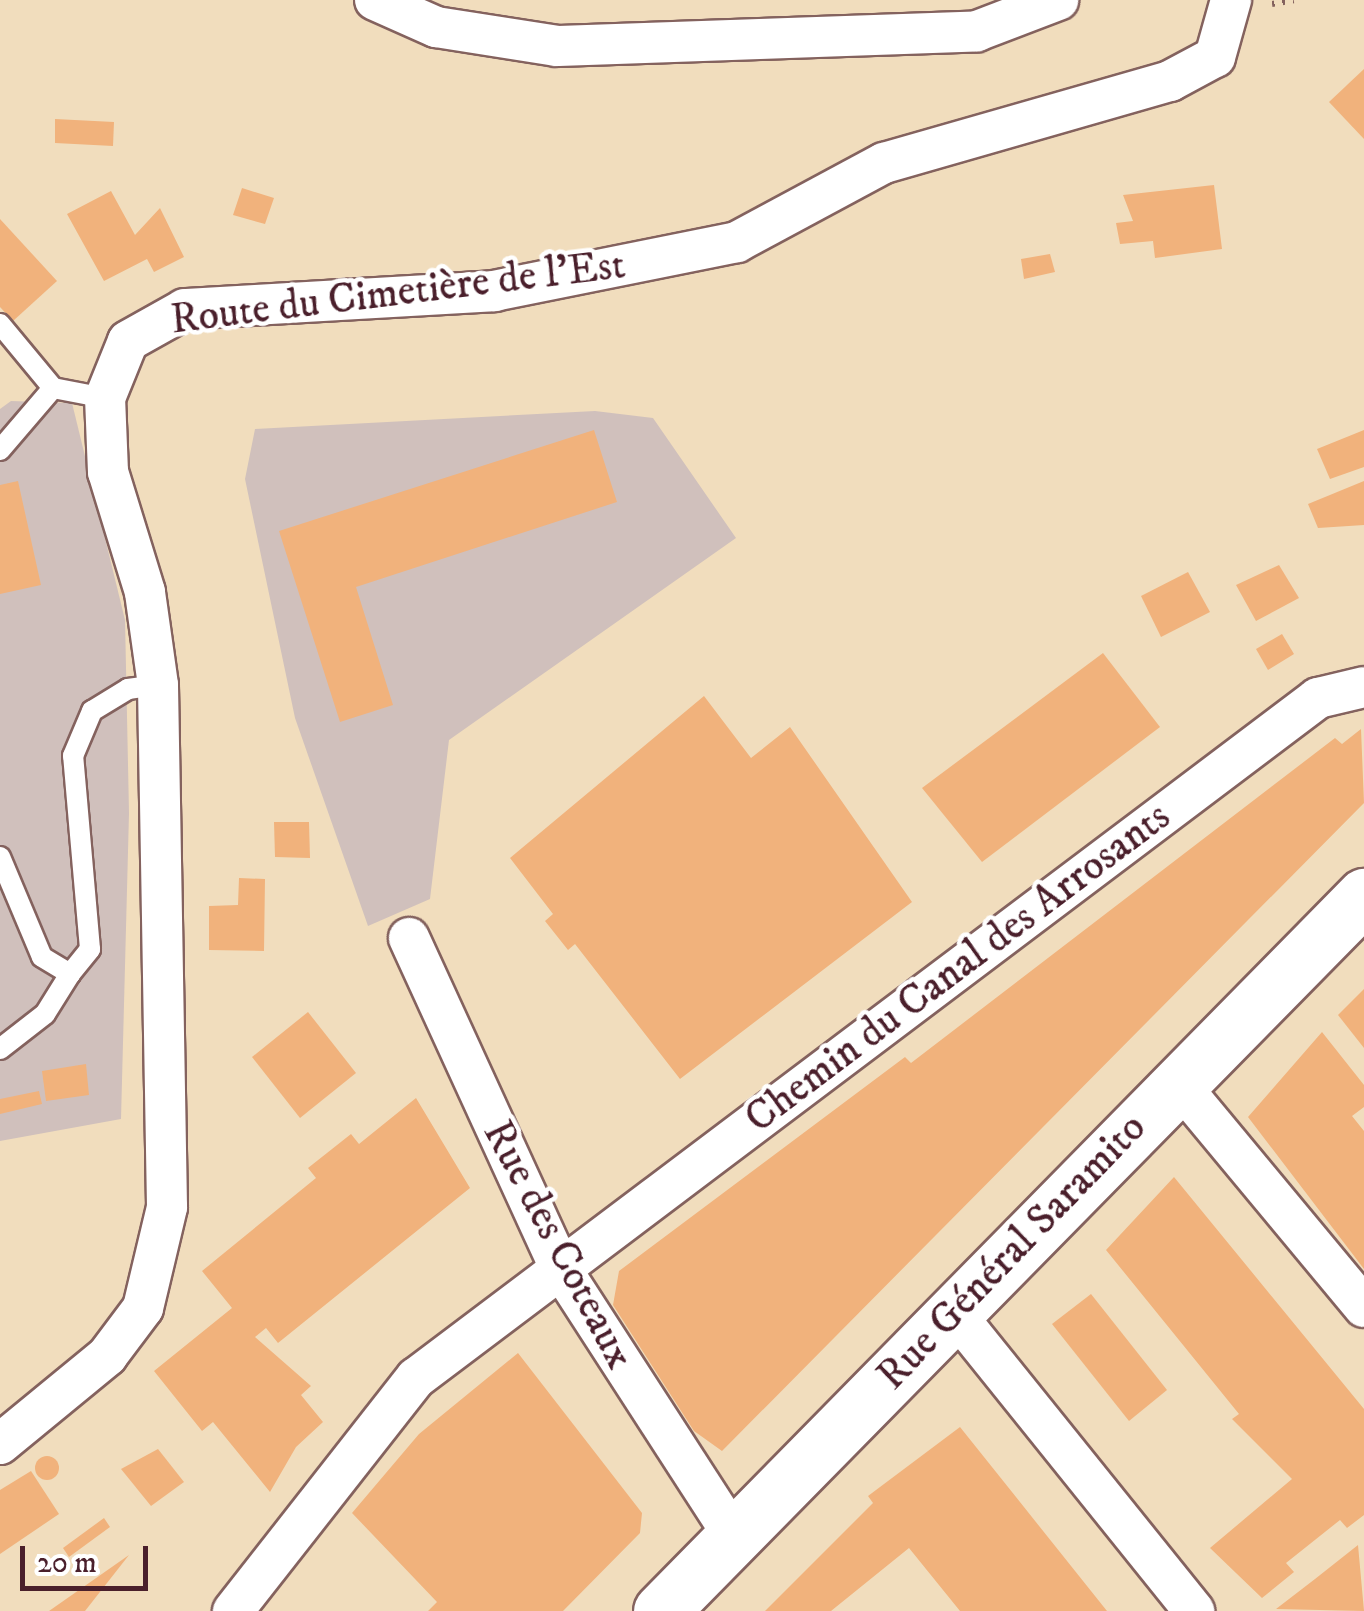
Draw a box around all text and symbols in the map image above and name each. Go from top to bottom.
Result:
street label: Route du Cimetière de l'Est [168,240,628,346]
street label: Chemin du Canal des Arrosants [736,792,1180,1144]
street label: Rue Général Saramito [867,1103,1157,1401]
street label: Rue des Coteaux [471,1112,645,1378]
scale bar [25,1526,152,1588]
text: 20 m [37,1545,97,1582]

